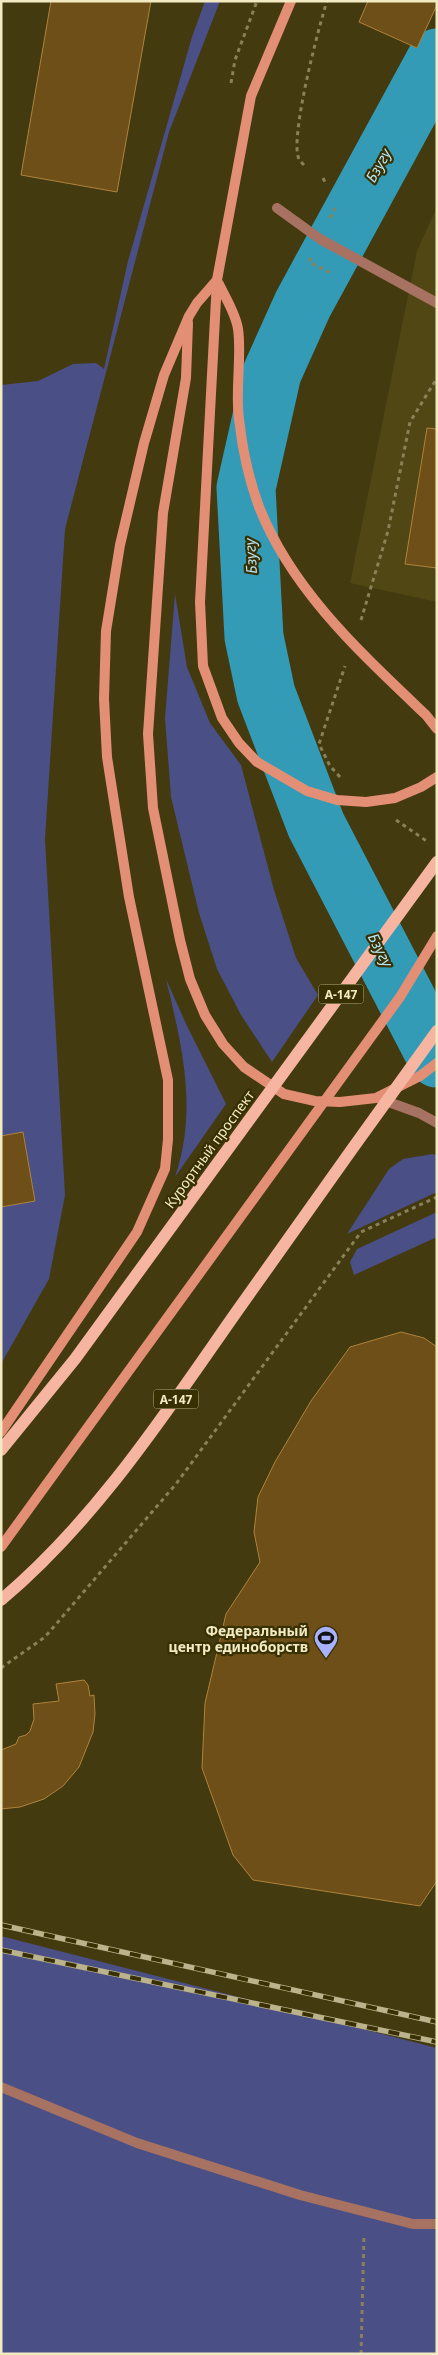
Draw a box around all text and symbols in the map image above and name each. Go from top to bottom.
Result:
water label: Бзугу [361,144,396,185]
water label: Бзугу [239,537,261,574]
water label: Бзугу [364,930,398,971]
road number: А-147 [318,984,364,1004]
street label: Курортный проспект [160,1086,259,1212]
road number: А-147 [154,1390,198,1408]
place label: Федеральный центр единоборств [169,1621,308,1656]
sports icon: Федеральный центр единоборств [313,1625,339,1659]

